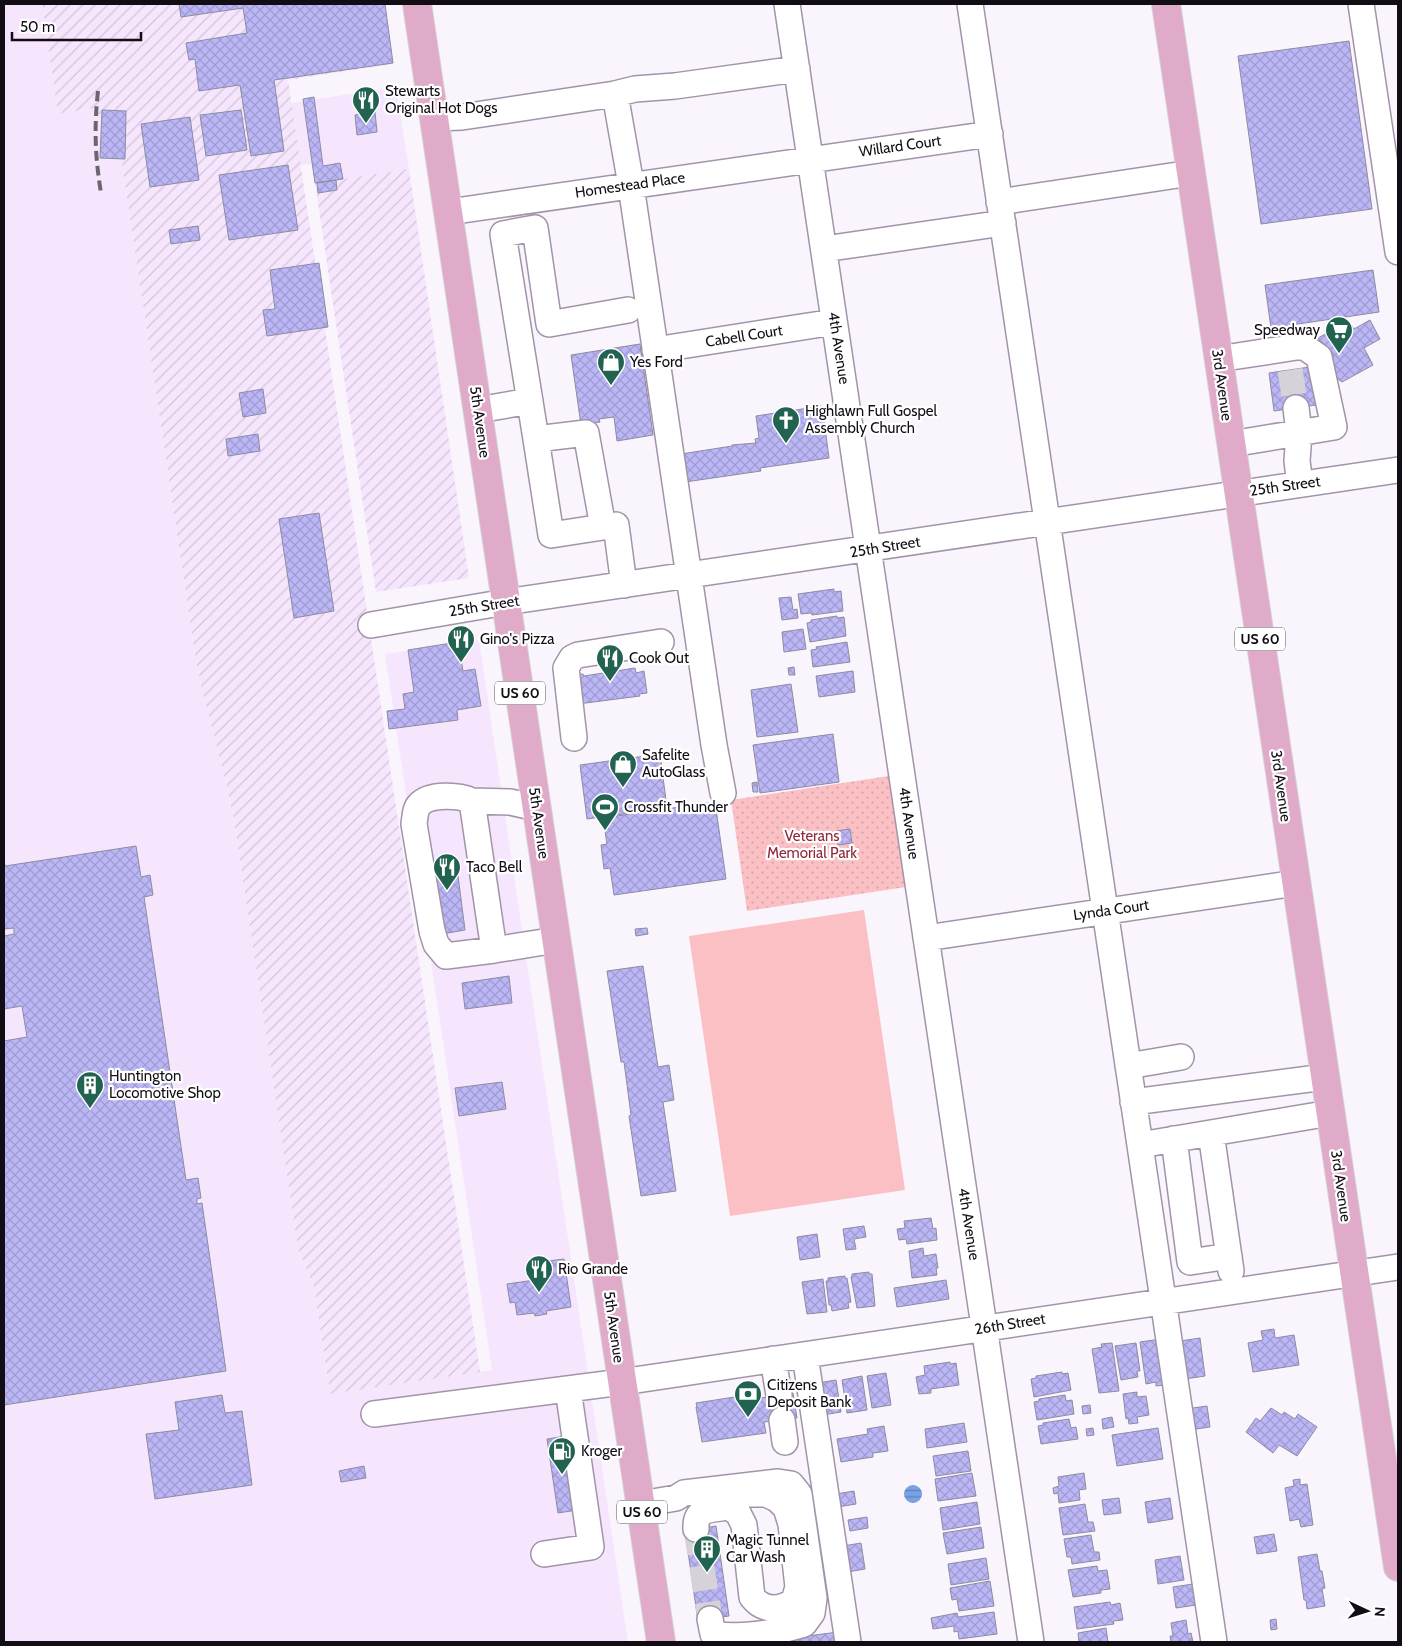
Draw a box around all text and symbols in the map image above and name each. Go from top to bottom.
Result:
scale bar [12,10,141,42]
text: 50 m [20,18,55,36]
place label: Stewarts Original Hot Dogs [385,82,498,117]
restaurant icon: Stewarts Original Hot Dogs [351,85,381,124]
street label: Willard Court [858,131,942,161]
street label: Homestead Place [574,168,686,202]
street label: 4th Avenue [824,311,854,386]
supermarket icon: Speedway [1324,315,1354,354]
street label: Cabell Court [704,321,784,351]
place label: Speedway [1254,321,1320,339]
shop icon: Yes Ford [596,347,626,386]
street label: 3rd Avenue [1208,348,1236,422]
place label: Yes Ford [629,353,683,371]
street label: 5th Avenue [466,385,494,459]
place label: Highlawn Full Gospel Assembly Church [805,402,937,437]
church icon: Highlawn Full Gospel Assembly Church [771,405,801,444]
street label: 25th Street [1249,472,1321,500]
street label: 25th Street [848,533,922,561]
street label: 25th Street [447,592,521,620]
restaurant icon: Gino's Pizza [446,624,476,663]
road number: US 60 [1235,628,1285,650]
place label: Gino's Pizza [480,630,555,648]
restaurant icon: Cook Out [595,643,625,682]
place label: Cook Out [629,649,689,667]
road number: US 60 [495,681,545,704]
place label: Safelite AutoGlass [642,746,705,781]
shop icon: Safelite AutoGlass [608,749,638,788]
street label: 3rd Avenue [1267,749,1295,823]
street label: 5th Avenue [525,786,553,860]
street label: 4th Avenue [895,786,923,861]
sports icon: Crossfit Thunder [590,792,620,831]
place label: Crossfit Thunder [624,798,728,816]
park label: Veterans Memorial Park [767,827,857,862]
restaurant icon: Taco Bell [432,852,462,891]
place label: Taco Bell [466,858,523,876]
street label: Lynda Court [1072,896,1150,924]
place label: Huntington Locomotive Shop [109,1067,221,1102]
building icon: Huntington Locomotive Shop [75,1070,105,1109]
street label: 3rd Avenue [1327,1149,1355,1223]
street label: 4th Avenue [954,1187,984,1262]
restaurant icon: Rio Grande [524,1254,554,1293]
place label: Rio Grande [558,1260,628,1278]
street label: 5th Avenue [600,1290,628,1364]
street label: 26th Street [973,1310,1047,1338]
place label: Citizens Deposit Bank [767,1376,851,1411]
bank icon: Citizens Deposit Bank [733,1379,763,1418]
fuel station icon: Kroger [547,1436,577,1475]
place label: Kroger [581,1442,622,1460]
road number: US 60 [617,1500,667,1524]
place label: Magic Tunnel Car Wash [726,1531,809,1566]
building icon: Magic Tunnel Car Wash [692,1534,722,1573]
north arrow [1342,1586,1392,1636]
text: N [1371,1606,1389,1617]

